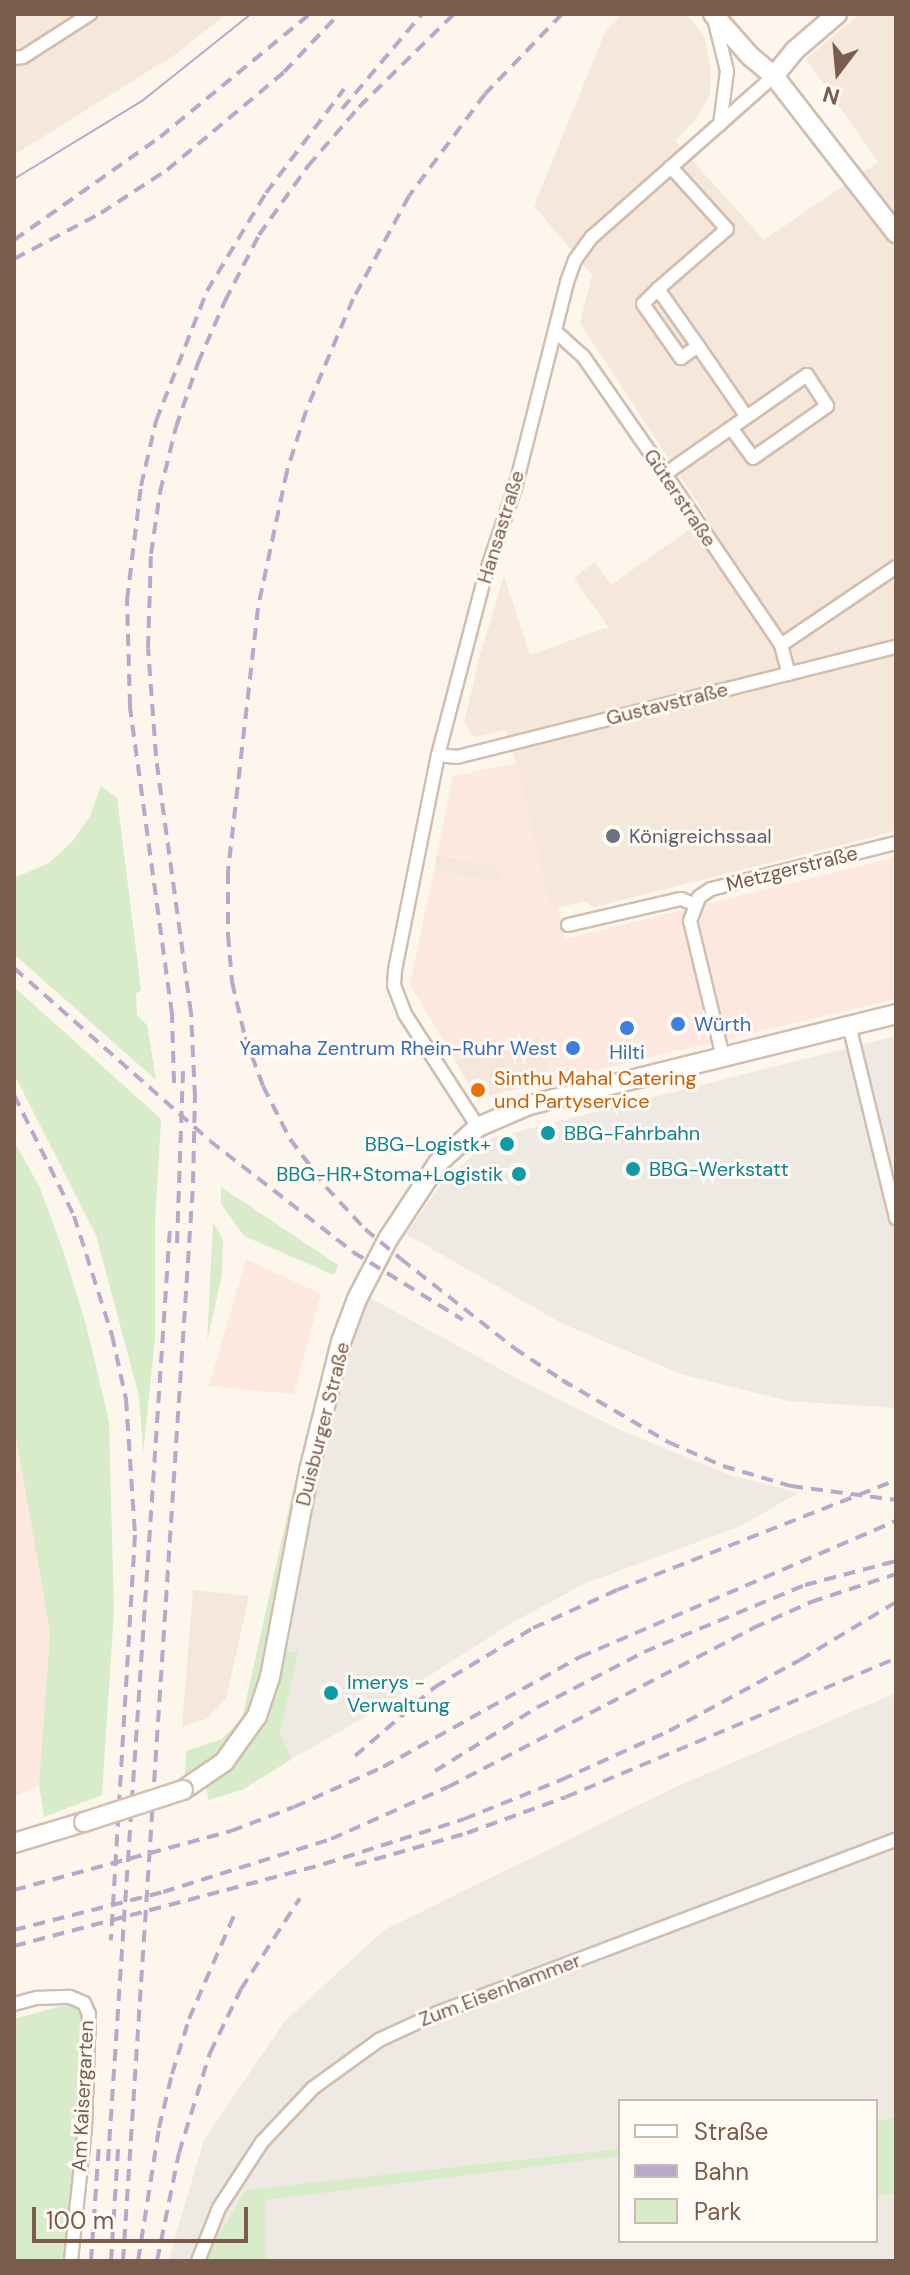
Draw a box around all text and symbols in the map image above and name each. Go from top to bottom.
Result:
north arrow [798,32,878,112]
text: N [820,79,843,112]
street label: Güterstraße [638,444,722,552]
street label: Hansastraße [472,468,530,586]
street label: Gustavstraße [604,677,730,731]
place label: Königreichssaal [629,824,772,848]
marker: Königreichssaal [604,827,622,845]
street label: Metzgerstraße [724,841,860,897]
place label: Würth [694,1012,751,1036]
marker: Würth [669,1015,687,1033]
marker: Hilti [618,1019,636,1037]
place label: Yamaha Zentrum Rhein-Ruhr West [240,1036,557,1060]
marker: Yamaha Zentrum Rhein-Ruhr West [564,1039,582,1057]
place label: Hilti [609,1040,645,1064]
place label: Sinthu Mahal Catering und Partyservice [494,1066,697,1113]
marker: Sinthu Mahal Catering und Partyservice [469,1081,487,1099]
place label: BBG-Fahrbahn [564,1121,700,1145]
marker: BBG-Fahrbahn [539,1124,557,1142]
place label: BBG-Logistk+ [365,1132,491,1156]
marker: BBG-Logistk+ [498,1135,516,1153]
place label: BBG-Werkstatt [649,1157,789,1181]
marker: BBG-Werkstatt [624,1160,642,1178]
place label: BBG-HR+Stoma+Logistik [276,1162,503,1186]
marker: BBG-HR+Stoma+Logistik [510,1165,528,1183]
street label: Duisburger Straße [291,1340,355,1508]
place label: Imerys - Verwaltung [347,1670,450,1717]
marker: Imerys - Verwaltung [322,1684,340,1702]
street label: Zum Eisenhammer [416,1948,584,2032]
street label: Am Kaisergarten [67,2020,99,2172]
legend [618,2099,878,2243]
text: Straße [694,2116,768,2147]
text: Bahn [694,2156,749,2187]
scale bar [36,2191,252,2241]
text: Park [694,2196,741,2227]
text: 100 m [46,2205,114,2236]

